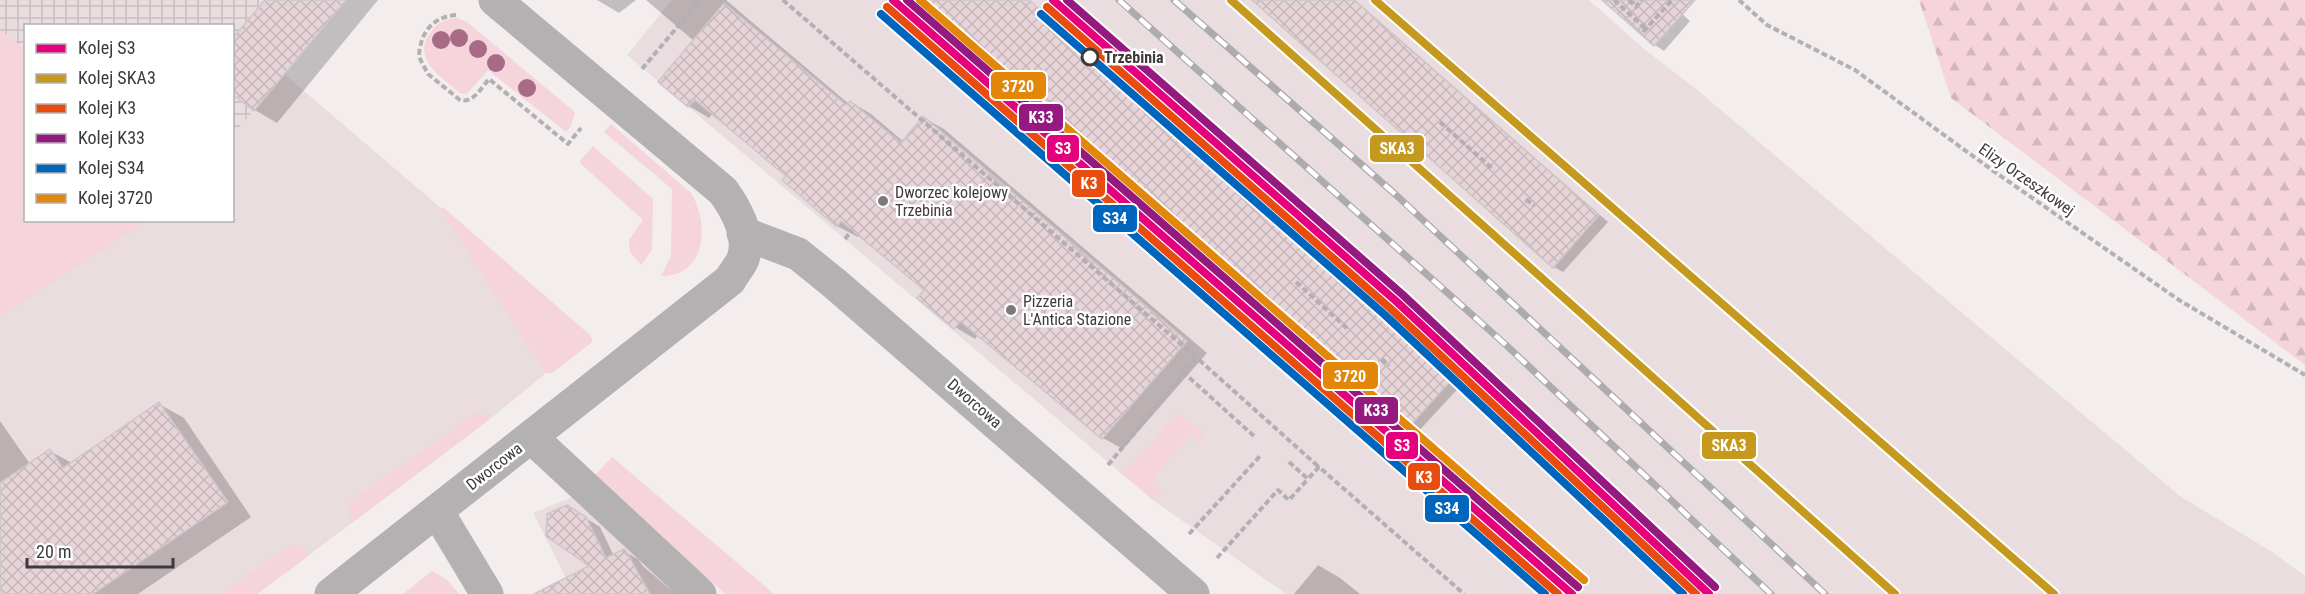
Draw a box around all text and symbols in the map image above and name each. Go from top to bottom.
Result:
legend [24,24,234,222]
text: Kolej S3 [78,37,136,58]
marker: Trzebinia [1081,48,1099,66]
place label: Trzebinia [1104,48,1164,67]
text: Kolej SKA3 [78,67,156,88]
line badge: 3720 [990,71,1047,100]
text: 3720 [1002,77,1034,96]
text: Kolej K3 [78,97,136,118]
line badge: K33 [1018,103,1064,132]
text: K33 [1028,108,1054,127]
text: Kolej K33 [78,127,145,148]
line badge: S3 [1046,134,1080,163]
line badge: SKA3 [1369,134,1425,163]
text: S3 [1055,139,1071,158]
text: SKA3 [1379,139,1415,158]
street label: Elizy Orzeszkowej [1975,139,2078,219]
text: Kolej S34 [78,157,145,178]
line badge: K3 [1071,169,1106,198]
text: K3 [1081,174,1097,193]
place label: Dworzec kolejowy Trzebinia [895,183,1008,220]
text: Kolej 3720 [78,187,153,208]
marker: Dworzec kolejowy Trzebinia [876,194,890,208]
line badge: S34 [1092,204,1138,233]
text: S34 [1103,209,1127,228]
place label: Pizzeria L'Antica Stazione [1023,292,1131,329]
marker: Pizzeria L'Antica Stazione [1004,303,1018,317]
line badge: 3720 [1322,361,1379,390]
text: 3720 [1334,367,1366,386]
street label: Dworcowa [944,375,1006,432]
line badge: K33 [1354,396,1399,425]
text: K33 [1363,401,1389,420]
line badge: S3 [1385,431,1419,460]
line badge: SKA3 [1701,431,1757,460]
text: S3 [1394,436,1410,455]
text: SKA3 [1711,436,1747,455]
street label: Dworcowa [463,439,526,494]
line badge: K3 [1407,462,1441,491]
text: K3 [1416,468,1432,487]
line badge: S34 [1424,494,1470,523]
text: S34 [1435,499,1459,518]
scale bar [27,531,172,569]
text: 20 m [36,541,71,562]

